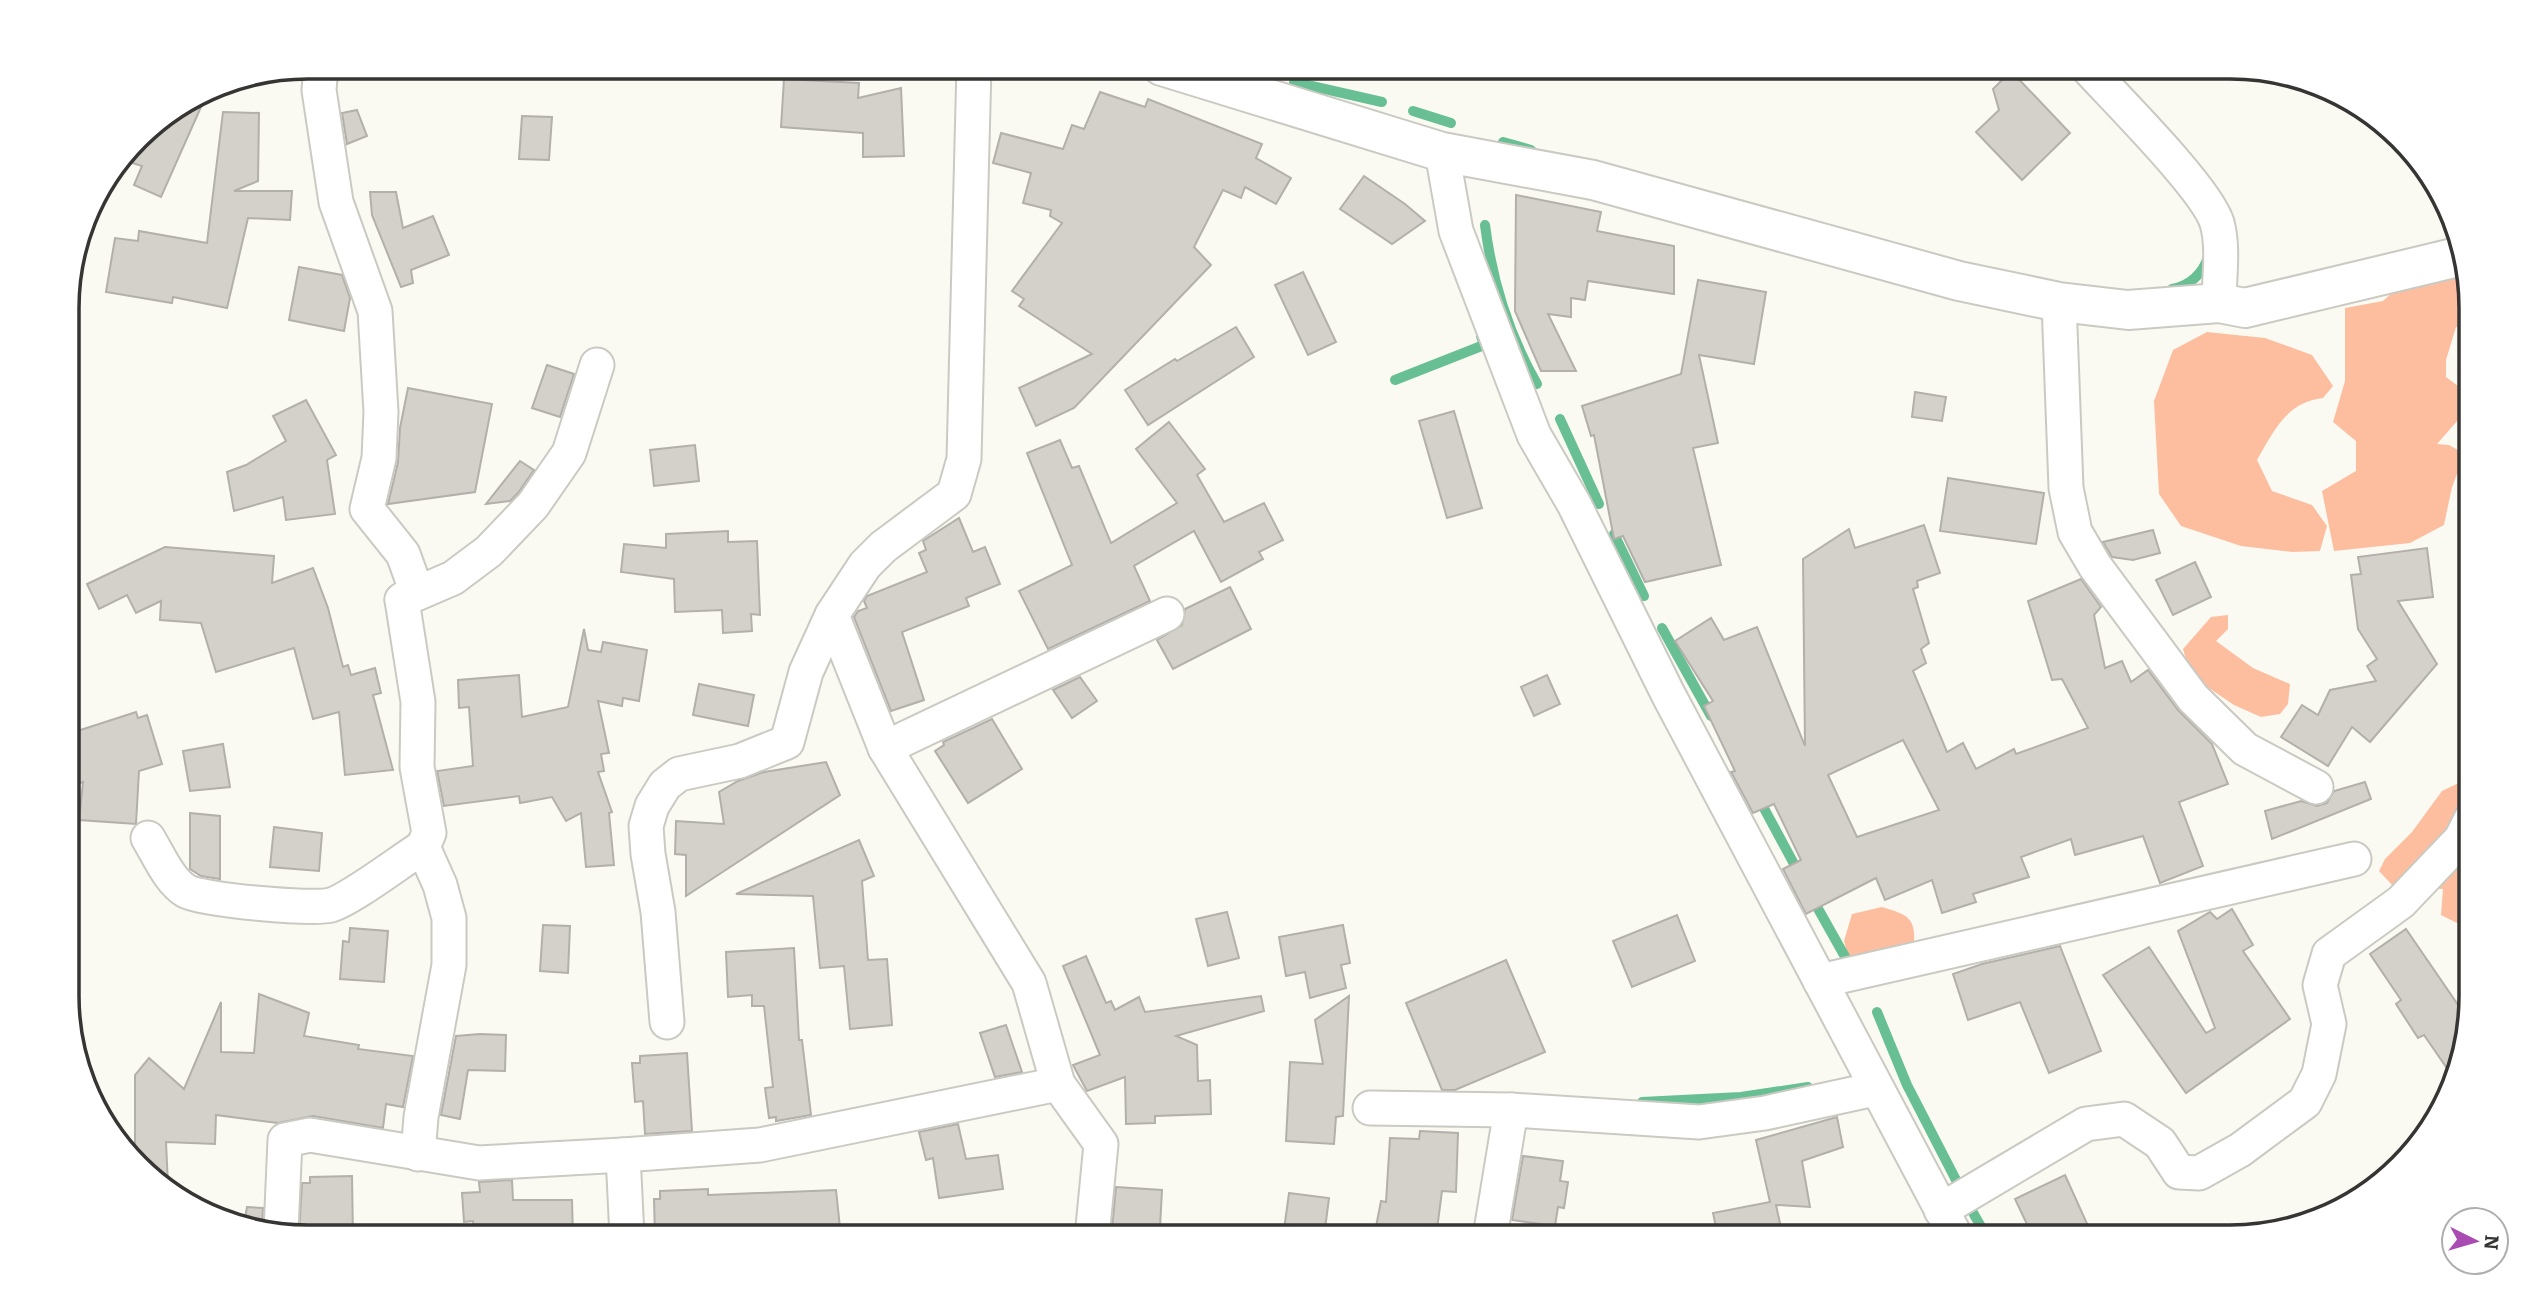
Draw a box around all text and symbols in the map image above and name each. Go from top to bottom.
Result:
north arrow [2440,1206,2510,1276]
text: N [2479,1234,2504,1251]

